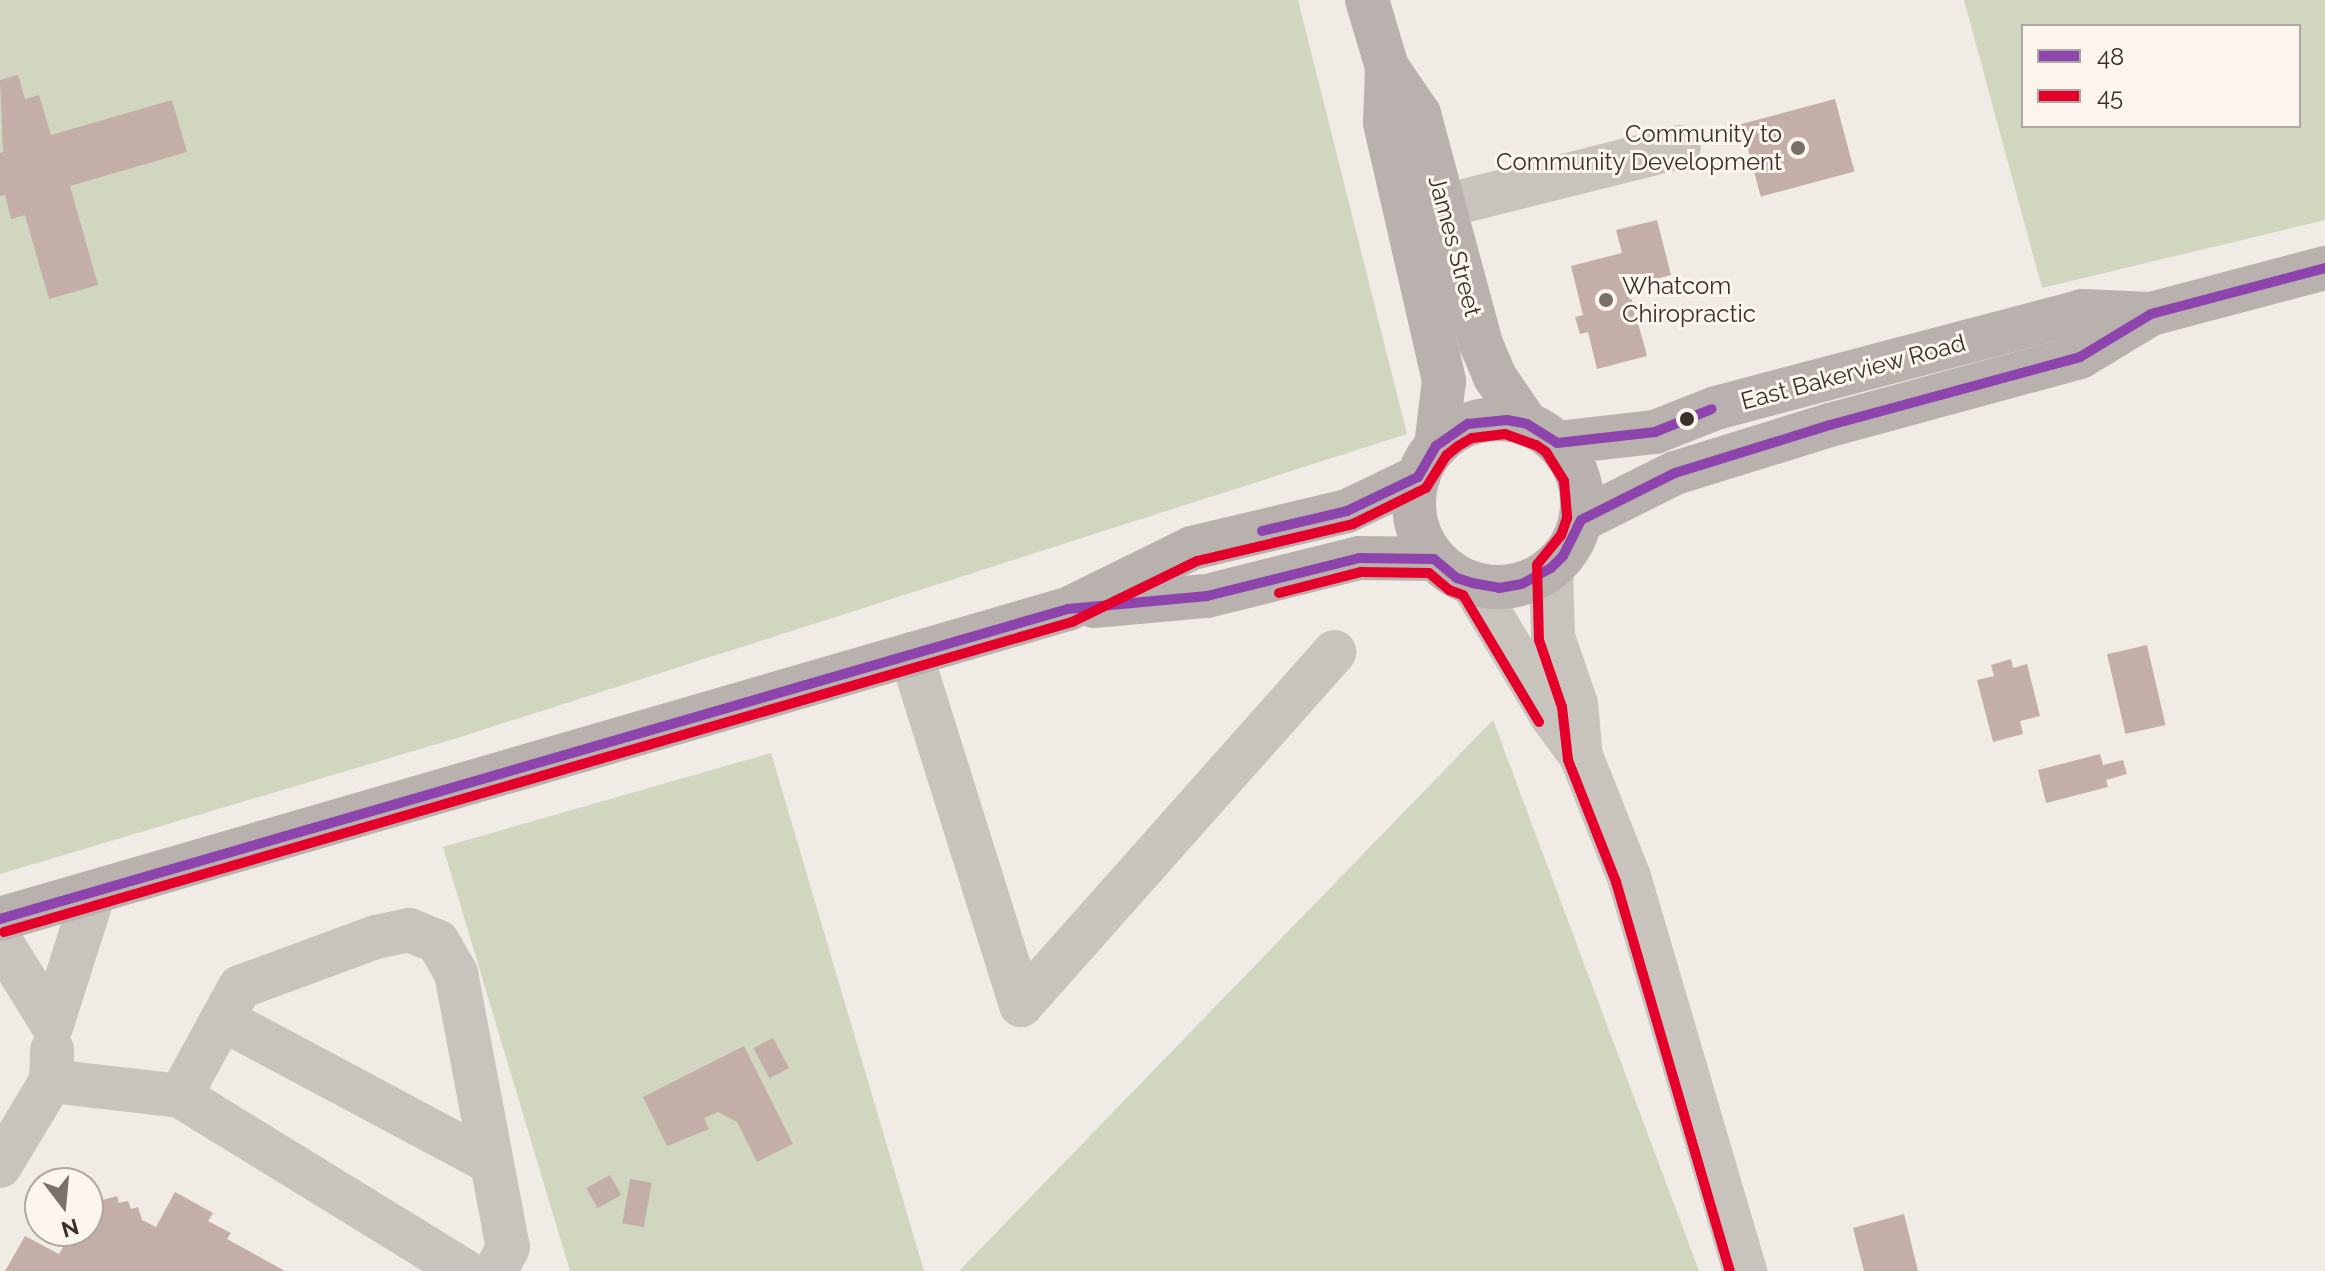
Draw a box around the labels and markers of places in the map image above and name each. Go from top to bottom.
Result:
place label: Community to Community Development [1495,120,1782,176]
marker: Community to Community Development [1789,139,1807,157]
place label: Whatcom Chiropractic [1622,272,1756,328]
marker: Whatcom Chiropractic [1597,291,1615,309]
unlabelled marker [1679,411,1695,427]

